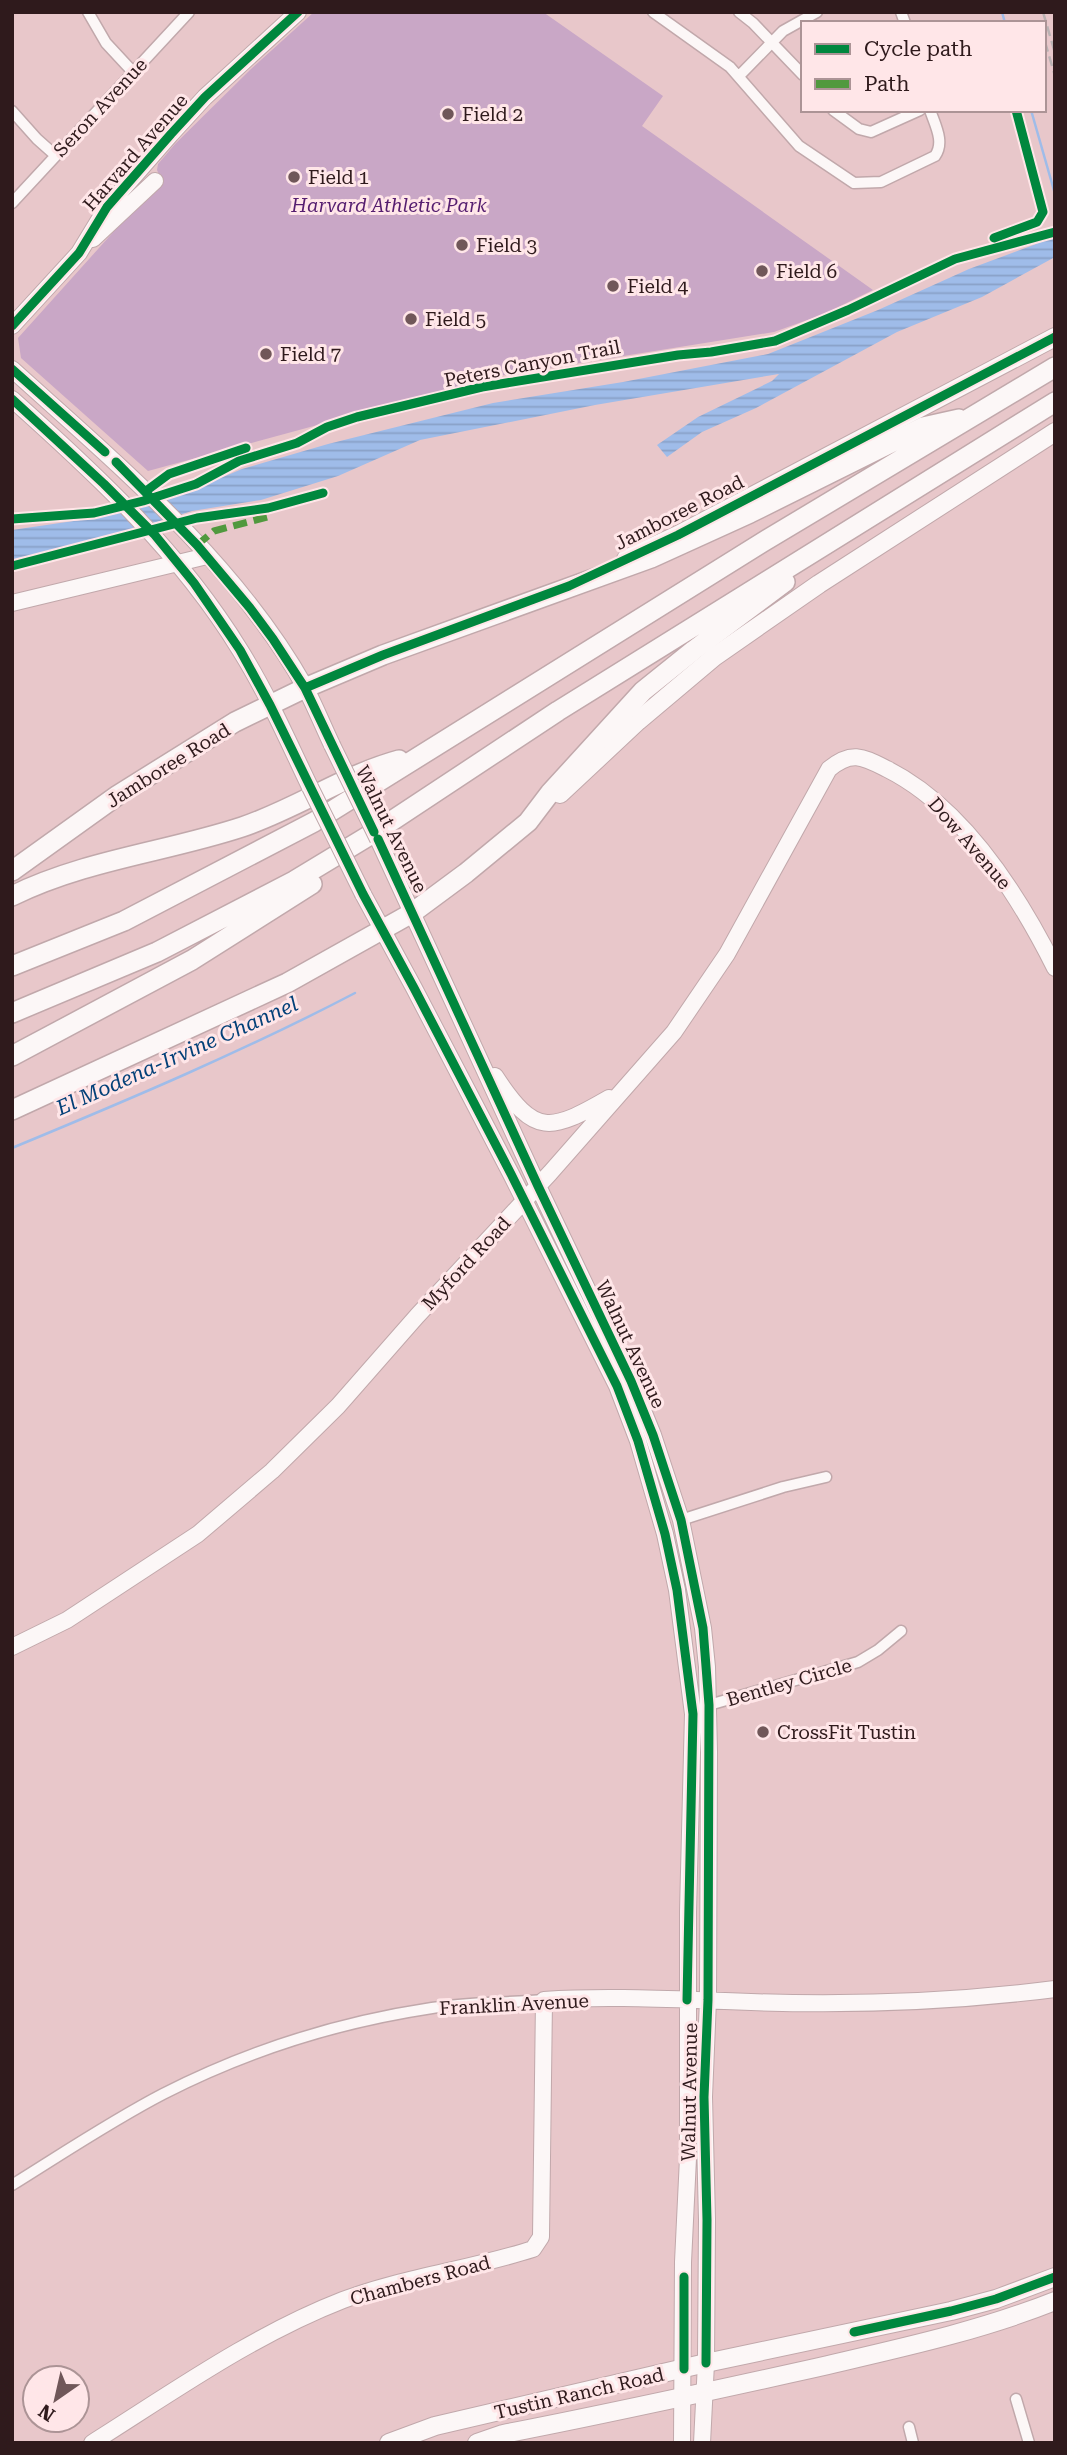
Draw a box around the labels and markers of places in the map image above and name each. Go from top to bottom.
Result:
place label: Field 2 [462,103,523,126]
marker: Field 2 [440,106,456,122]
place label: Field 1 [308,166,369,189]
marker: Field 1 [286,169,302,185]
place label: Field 3 [476,234,537,257]
marker: Field 3 [454,237,470,253]
place label: Field 6 [776,260,837,283]
marker: Field 6 [754,263,770,279]
place label: Field 4 [627,275,689,298]
marker: Field 4 [605,278,621,294]
place label: Field 5 [425,308,486,331]
marker: Field 5 [403,311,419,327]
place label: Field 7 [280,343,342,366]
marker: Field 7 [258,346,274,362]
place label: CrossFit Tustin [777,1721,916,1744]
marker: CrossFit Tustin [755,1724,771,1740]

